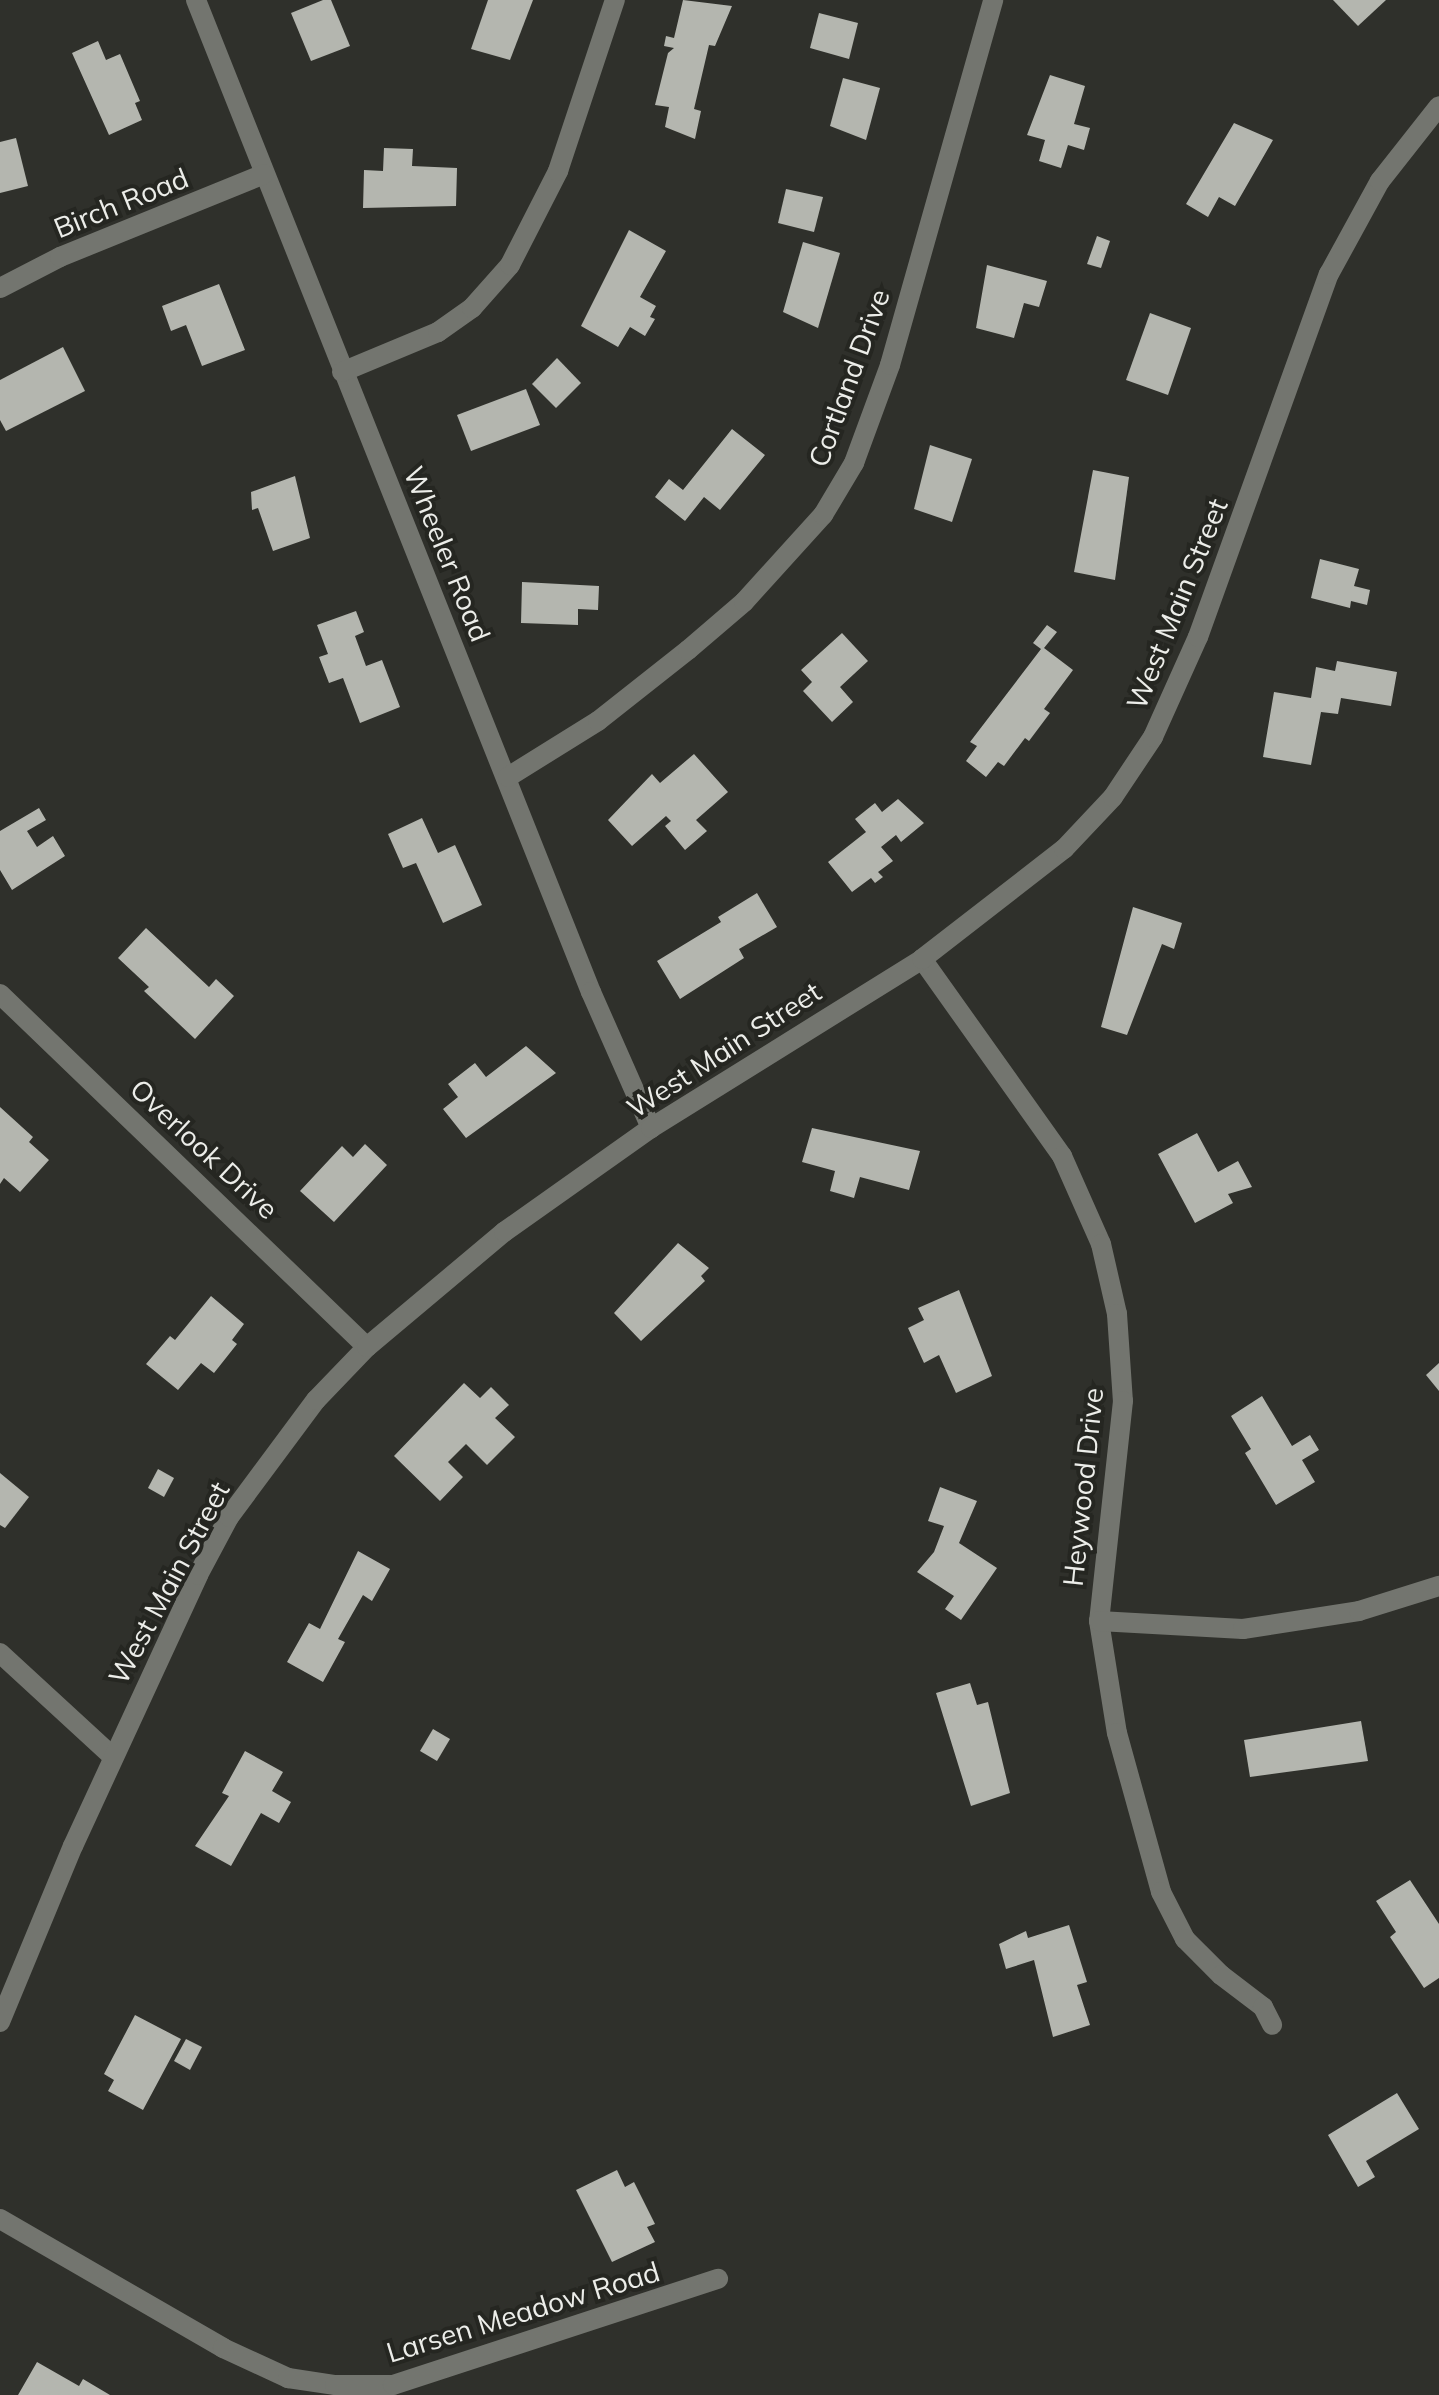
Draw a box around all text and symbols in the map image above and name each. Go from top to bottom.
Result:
street label: Birch Road [49,161,193,245]
street label: Cortland Drive [801,285,897,471]
street label: Wheeler Road [397,461,497,647]
street label: West Main Street [1119,494,1235,714]
street label: West Main Street [621,975,827,1125]
street label: Overlook Drive [123,1072,285,1226]
street label: Heywood Drive [1056,1386,1110,1588]
street label: West Main Street [102,1476,236,1690]
street label: Larsen Meadow Road [382,2254,664,2370]

